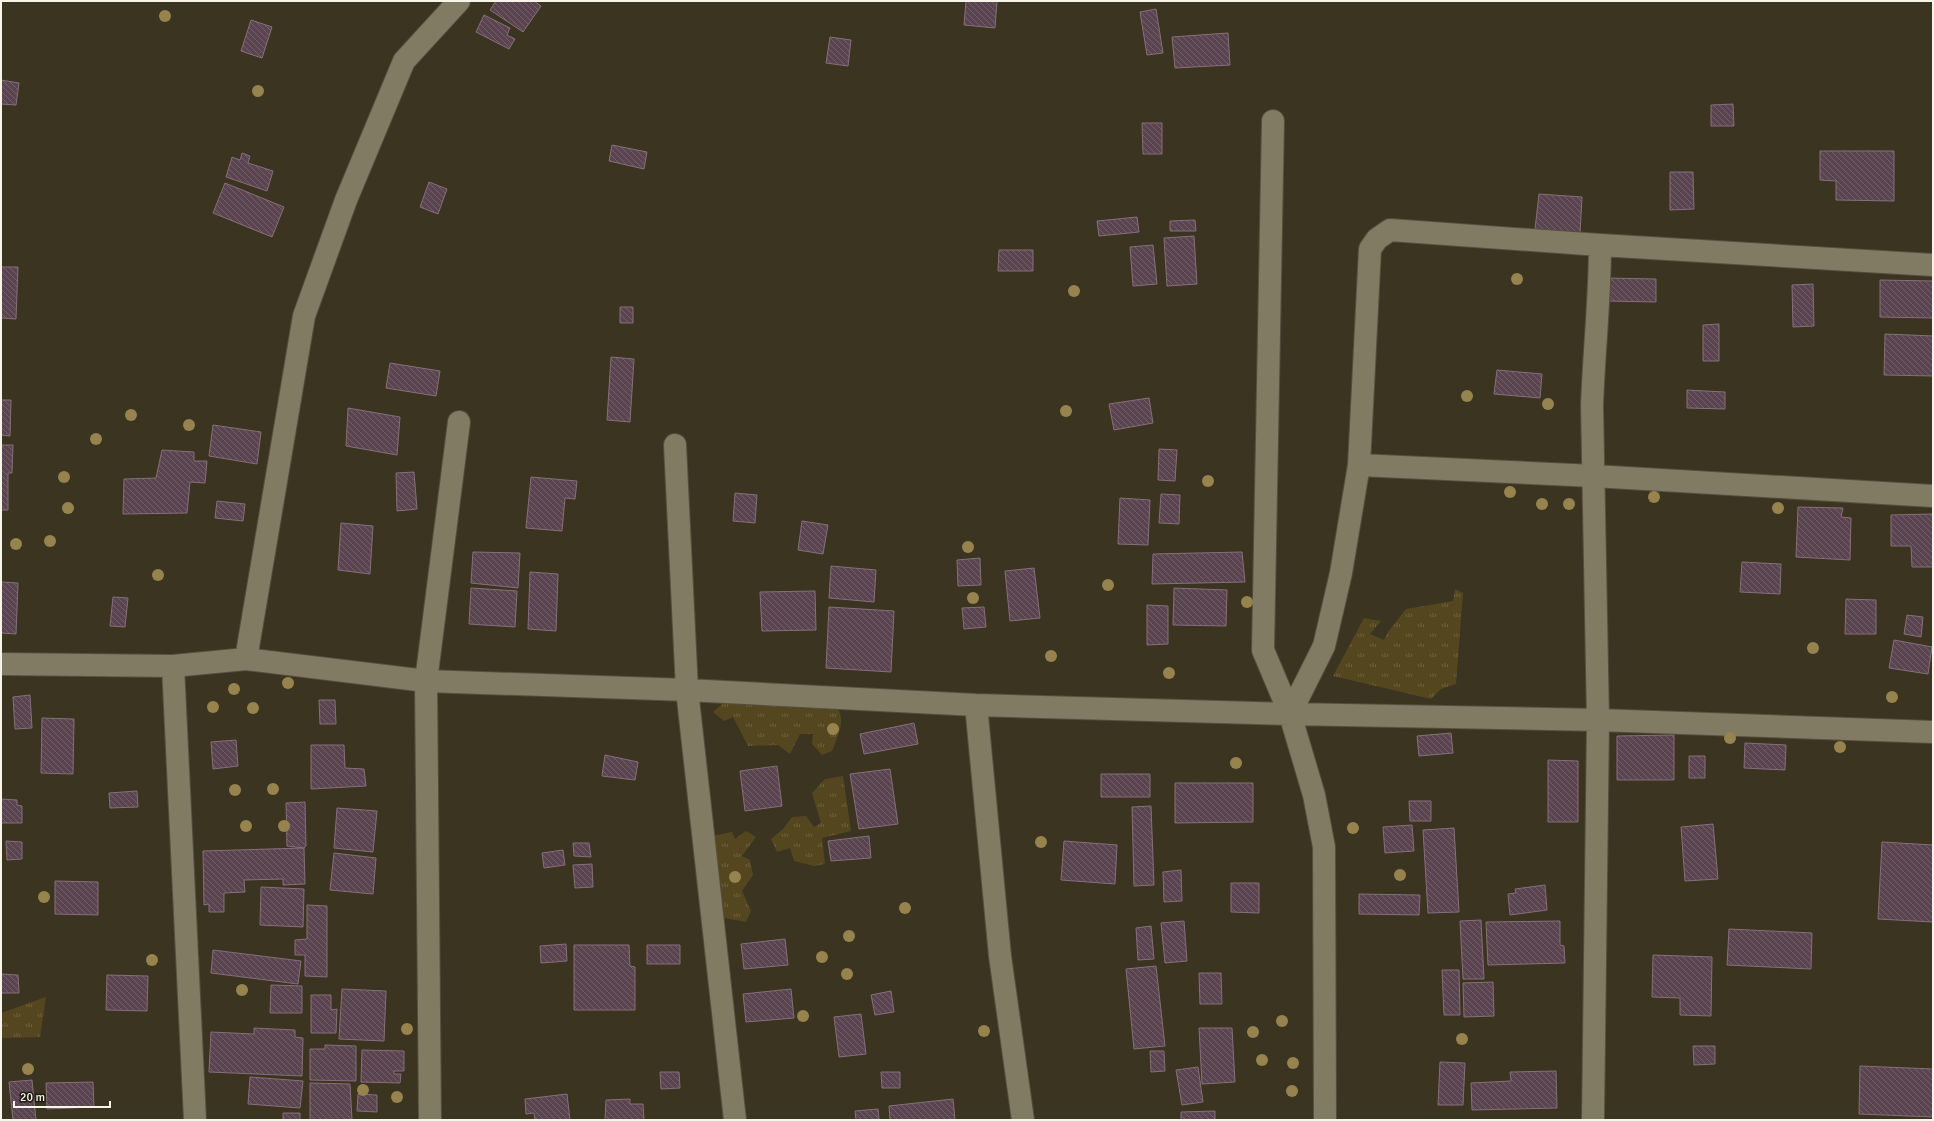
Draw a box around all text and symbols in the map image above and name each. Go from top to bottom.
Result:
scale bar [14,1083,110,1109]
text: 20 m [20,1090,45,1105]

